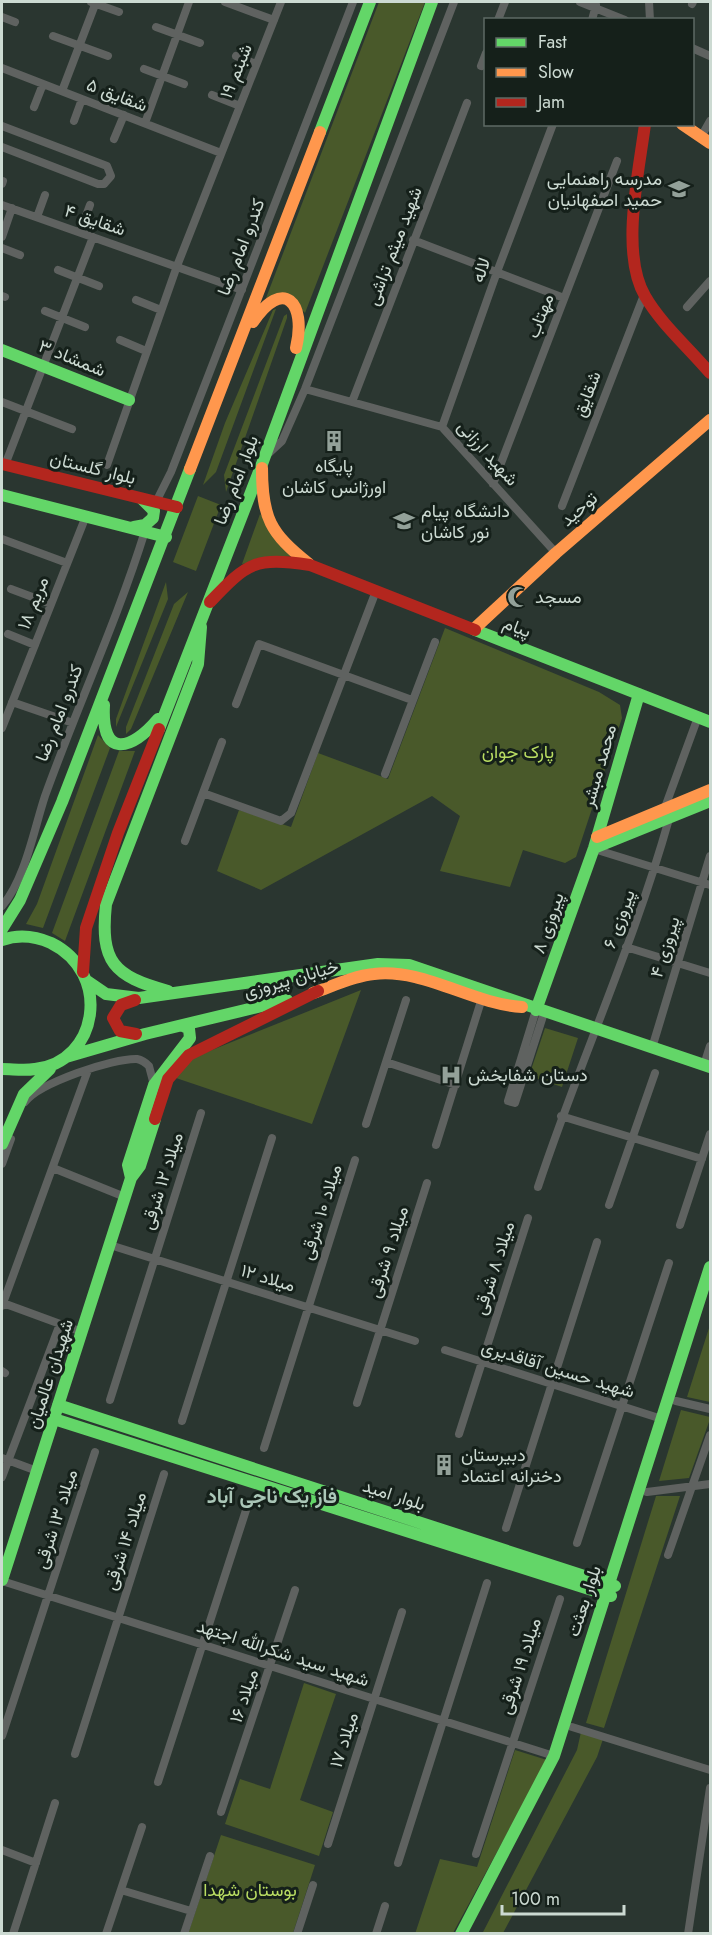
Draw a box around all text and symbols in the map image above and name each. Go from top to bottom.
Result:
legend [484,18,694,126]
text: Fast [538,29,567,55]
street label: شبنم ۱۹ [213,40,259,102]
text: Slow [538,59,575,85]
street label: شقایق ۵ [83,72,151,118]
text: Jam [536,89,565,115]
place label: مدرسه راهنمایی حمید اصفهانیان [547,166,662,213]
school or university icon: مدرسه راهنمایی حمید اصفهانیان [667,177,691,201]
street label: شهید میثم تراشی [359,183,429,309]
street label: کندرو امام رضا [211,195,271,299]
street label: شقایق ۴ [61,197,129,243]
street label: لاله [465,254,497,286]
street label: مهتاب [520,290,560,342]
street label: شمشاد ۳ [35,333,109,383]
street label: شقایق [566,367,608,421]
street label: شهید ارزانی [451,414,525,492]
building icon: پایگاه اورژانس کاشان [322,429,346,453]
street label: بلوار امام رضا [207,432,265,528]
street label: بلوار گلستان [47,445,139,491]
place label: پایگاه اورژانس کاشان [282,453,386,500]
street label: توحید [555,486,603,532]
place label: دانشگاه پیام نور کاشان [421,498,510,545]
school or university icon: دانشگاه پیام نور کاشان [392,509,416,533]
street label: مریم ۱۸ [11,573,55,633]
place label: مسجد [535,584,582,610]
mosque icon: مسجد [506,585,530,609]
street label: پیام [499,610,535,644]
street label: کندرو امام رضا [29,661,89,765]
street label: محمد مبشر [574,721,623,811]
park label: پارک جوان [482,739,554,765]
street label: پیروزی ۶ [596,886,642,952]
street label: پیروزی ۸ [525,889,571,957]
street label: پیروزی ۴ [643,913,687,981]
street label: خیابان پیروزی [240,953,342,1005]
place label: دستان شفابخش [468,1062,588,1088]
hospital icon: دستان شفابخش [439,1063,463,1087]
street label: میلاد ۱۲ شرقی [134,1129,190,1233]
street label: میلاد ۱۰ شرقی [293,1161,349,1263]
street label: میلاد ۹ شرقی [361,1203,415,1301]
street label: میلاد ۸ شرقی [467,1218,521,1318]
street label: میلاد ۱۲ [238,1257,298,1299]
street label: شهیدان عالمیان [20,1316,80,1432]
street label: شهید حسین آقاقدیری [478,1333,638,1405]
place label: دبیرستان دخترانه اعتماد [461,1442,562,1489]
building icon: دبیرستان دخترانه اعتماد [432,1453,456,1477]
street label: میلاد ۱۳ شرقی [28,1466,84,1572]
street label: بلوار امید [359,1473,429,1517]
district label: فاز یک ناجی آباد [207,1482,337,1511]
street label: میلاد ۱۴ شرقی [97,1489,153,1593]
street label: بلوار بعثت [560,1562,608,1640]
street label: شهید سید شکرالله اجتهد [193,1613,373,1693]
street label: میلاد ۱۹ شرقی [492,1614,548,1718]
street label: میلاد ۱۶ [223,1666,265,1726]
street label: میلاد ۱۷ [323,1709,365,1771]
park label: بوستان شهدا [203,1877,297,1903]
scale bar [502,1878,624,1916]
text: 100 m [511,1886,560,1912]

